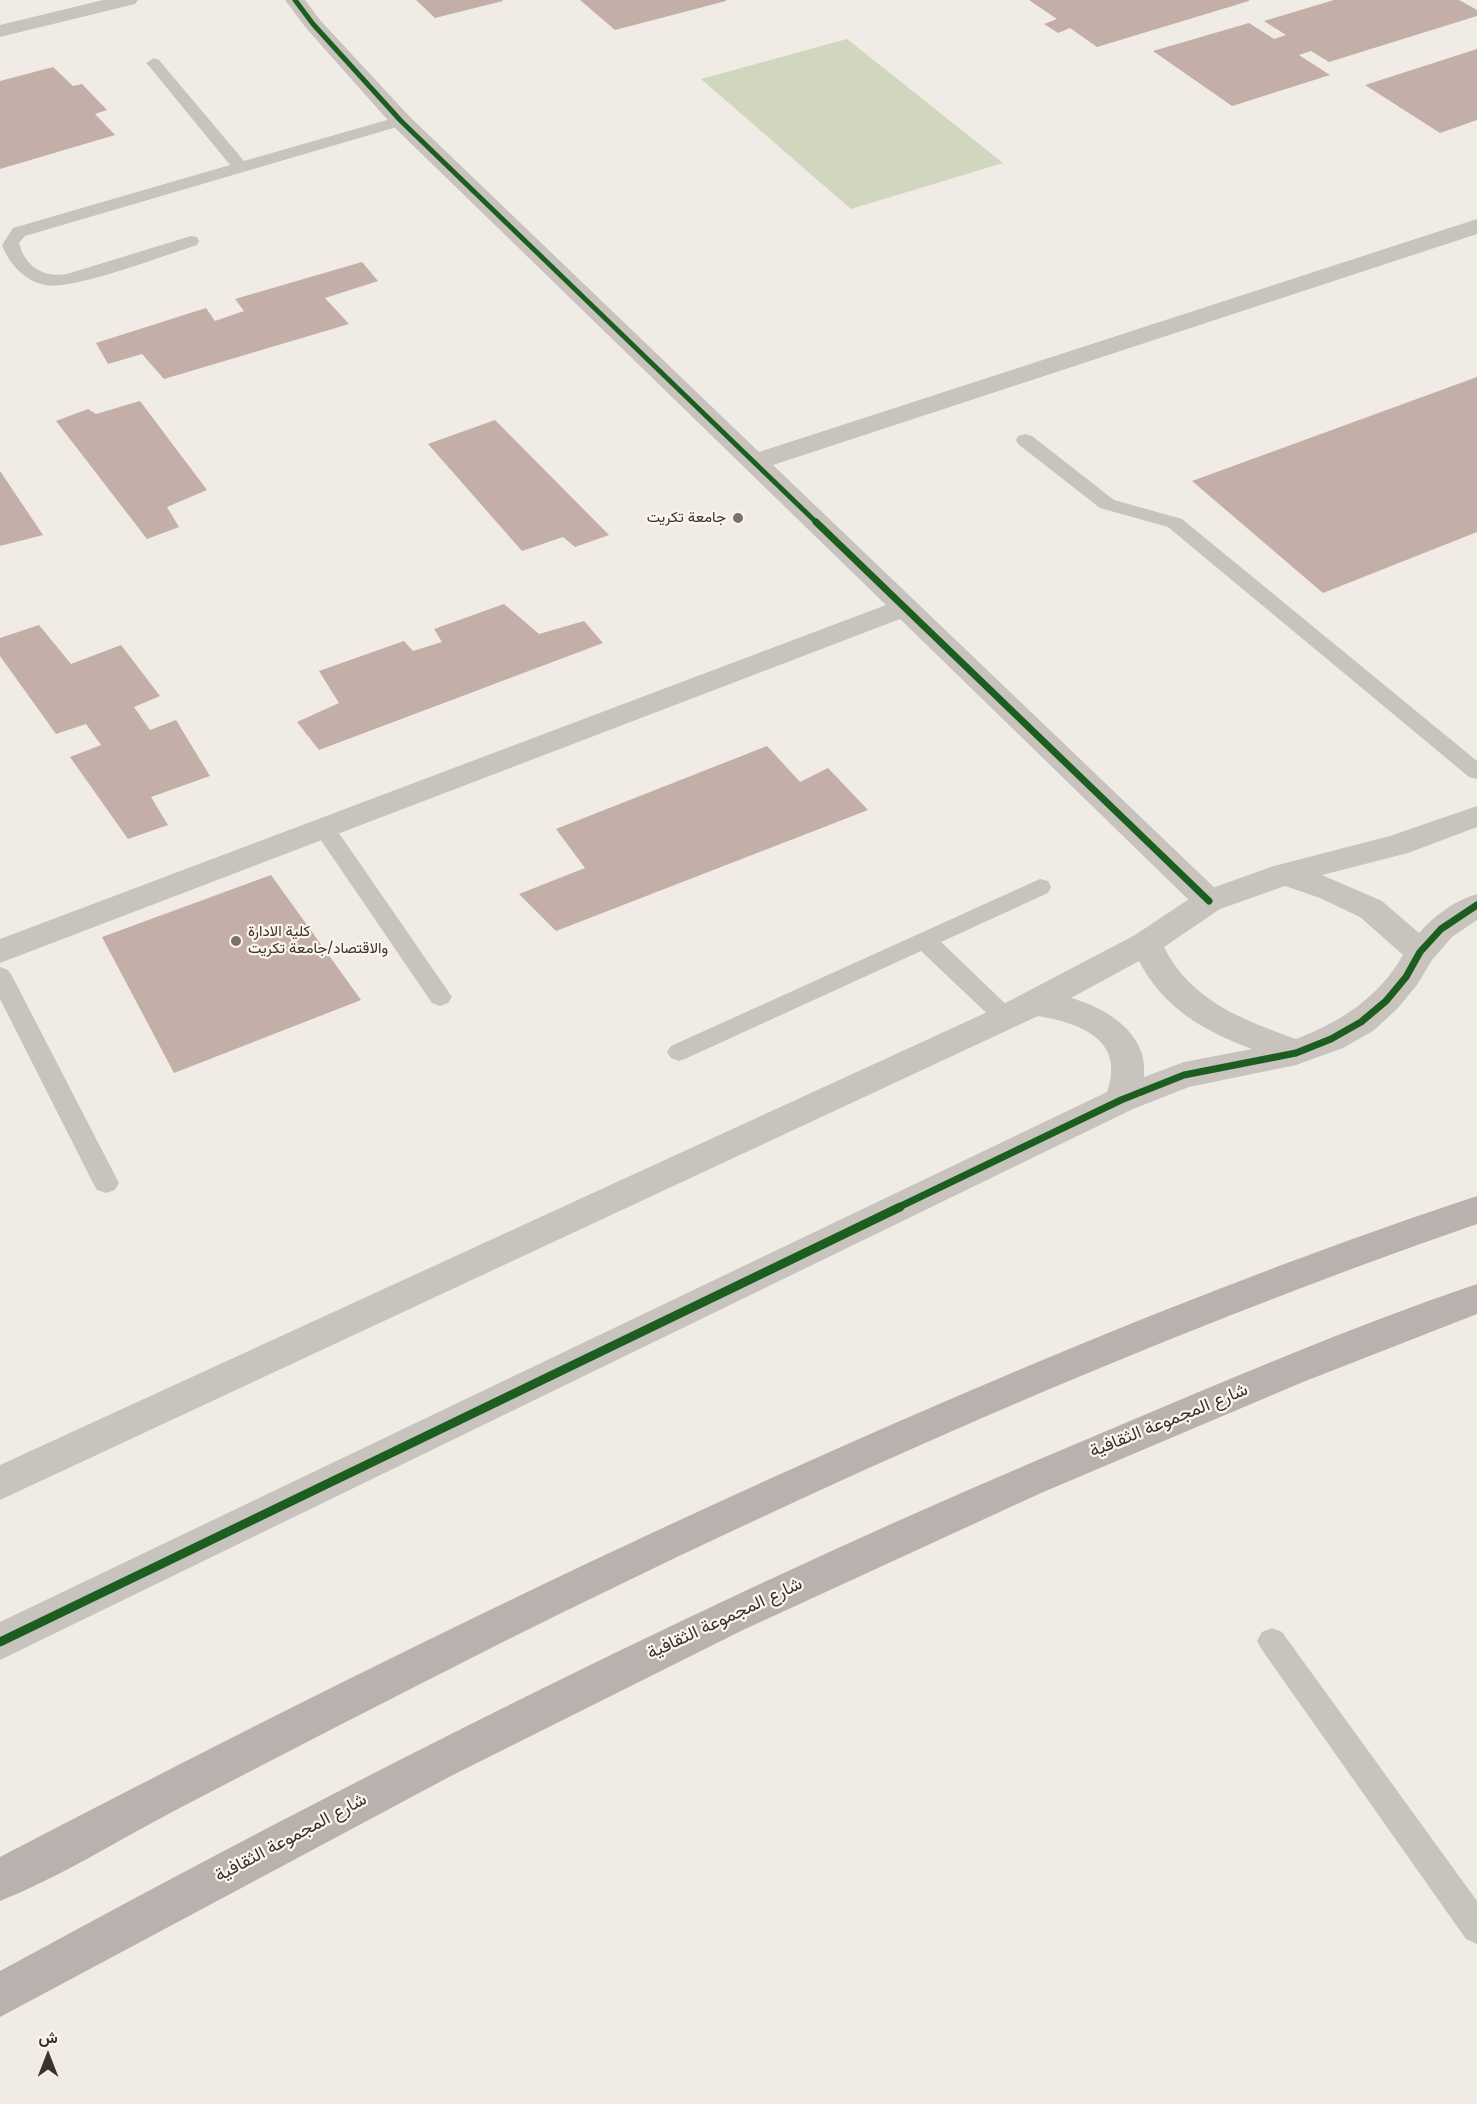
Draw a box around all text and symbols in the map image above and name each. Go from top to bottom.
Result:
place label: جامعة تكريت [647,509,726,527]
marker: جامعة تكريت [731,511,745,525]
place label: كلية الادارة والاقتصاد/جامعة تكريت [248,923,388,958]
marker: كلية الادارة والاقتصاد/جامعة تكريت [229,934,243,948]
street label: شارع المجموعة الثقافية [1087,1379,1251,1463]
street label: شارع المجموعة الثقافية [644,1574,806,1664]
street label: شارع المجموعة الثقافية [211,1789,371,1887]
north arrow [18,2026,78,2086]
text: ش [38,2027,58,2048]

